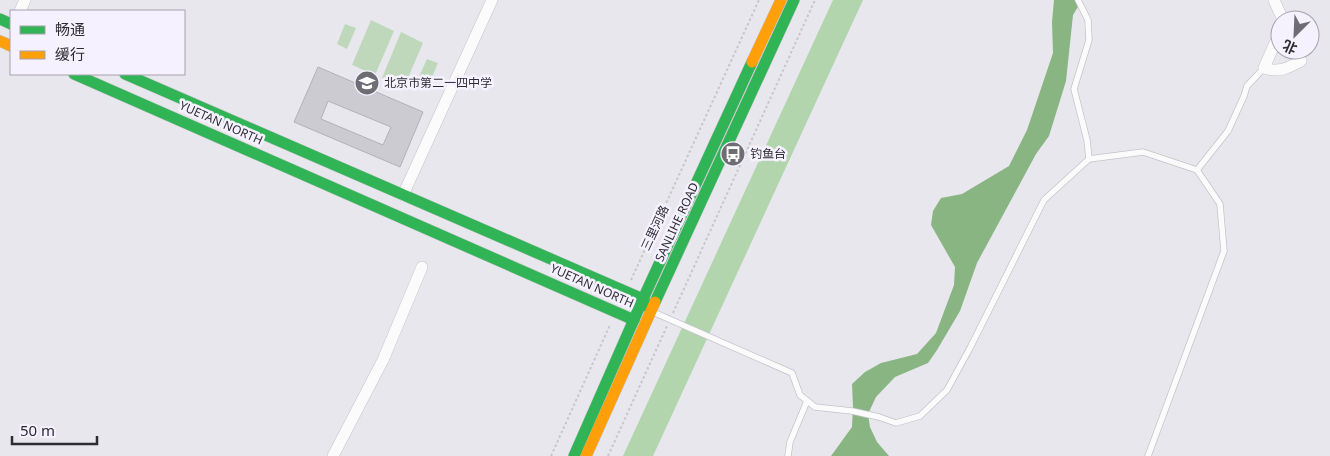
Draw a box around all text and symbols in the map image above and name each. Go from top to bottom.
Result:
legend [10,10,185,75]
north arrow [1270,10,1320,60]
text: 畅通 [55,19,85,39]
text: 北 [1279,36,1300,59]
text: 缓行 [55,44,85,64]
school or university icon: 北京市第二一四中学 [354,70,380,96]
place label: 北京市第二一四中学 [384,74,492,91]
street label: YUETAN NORTH [177,97,266,149]
bus stop icon: 钓鱼台 [720,141,746,167]
place label: 钓鱼台 [750,145,786,162]
street label: SANLIHE ROAD [651,179,702,264]
street label: 三里河路 [637,202,672,253]
street label: YUETAN NORTH [548,260,637,312]
scale bar [12,414,98,446]
text: 50 m [20,420,55,440]

